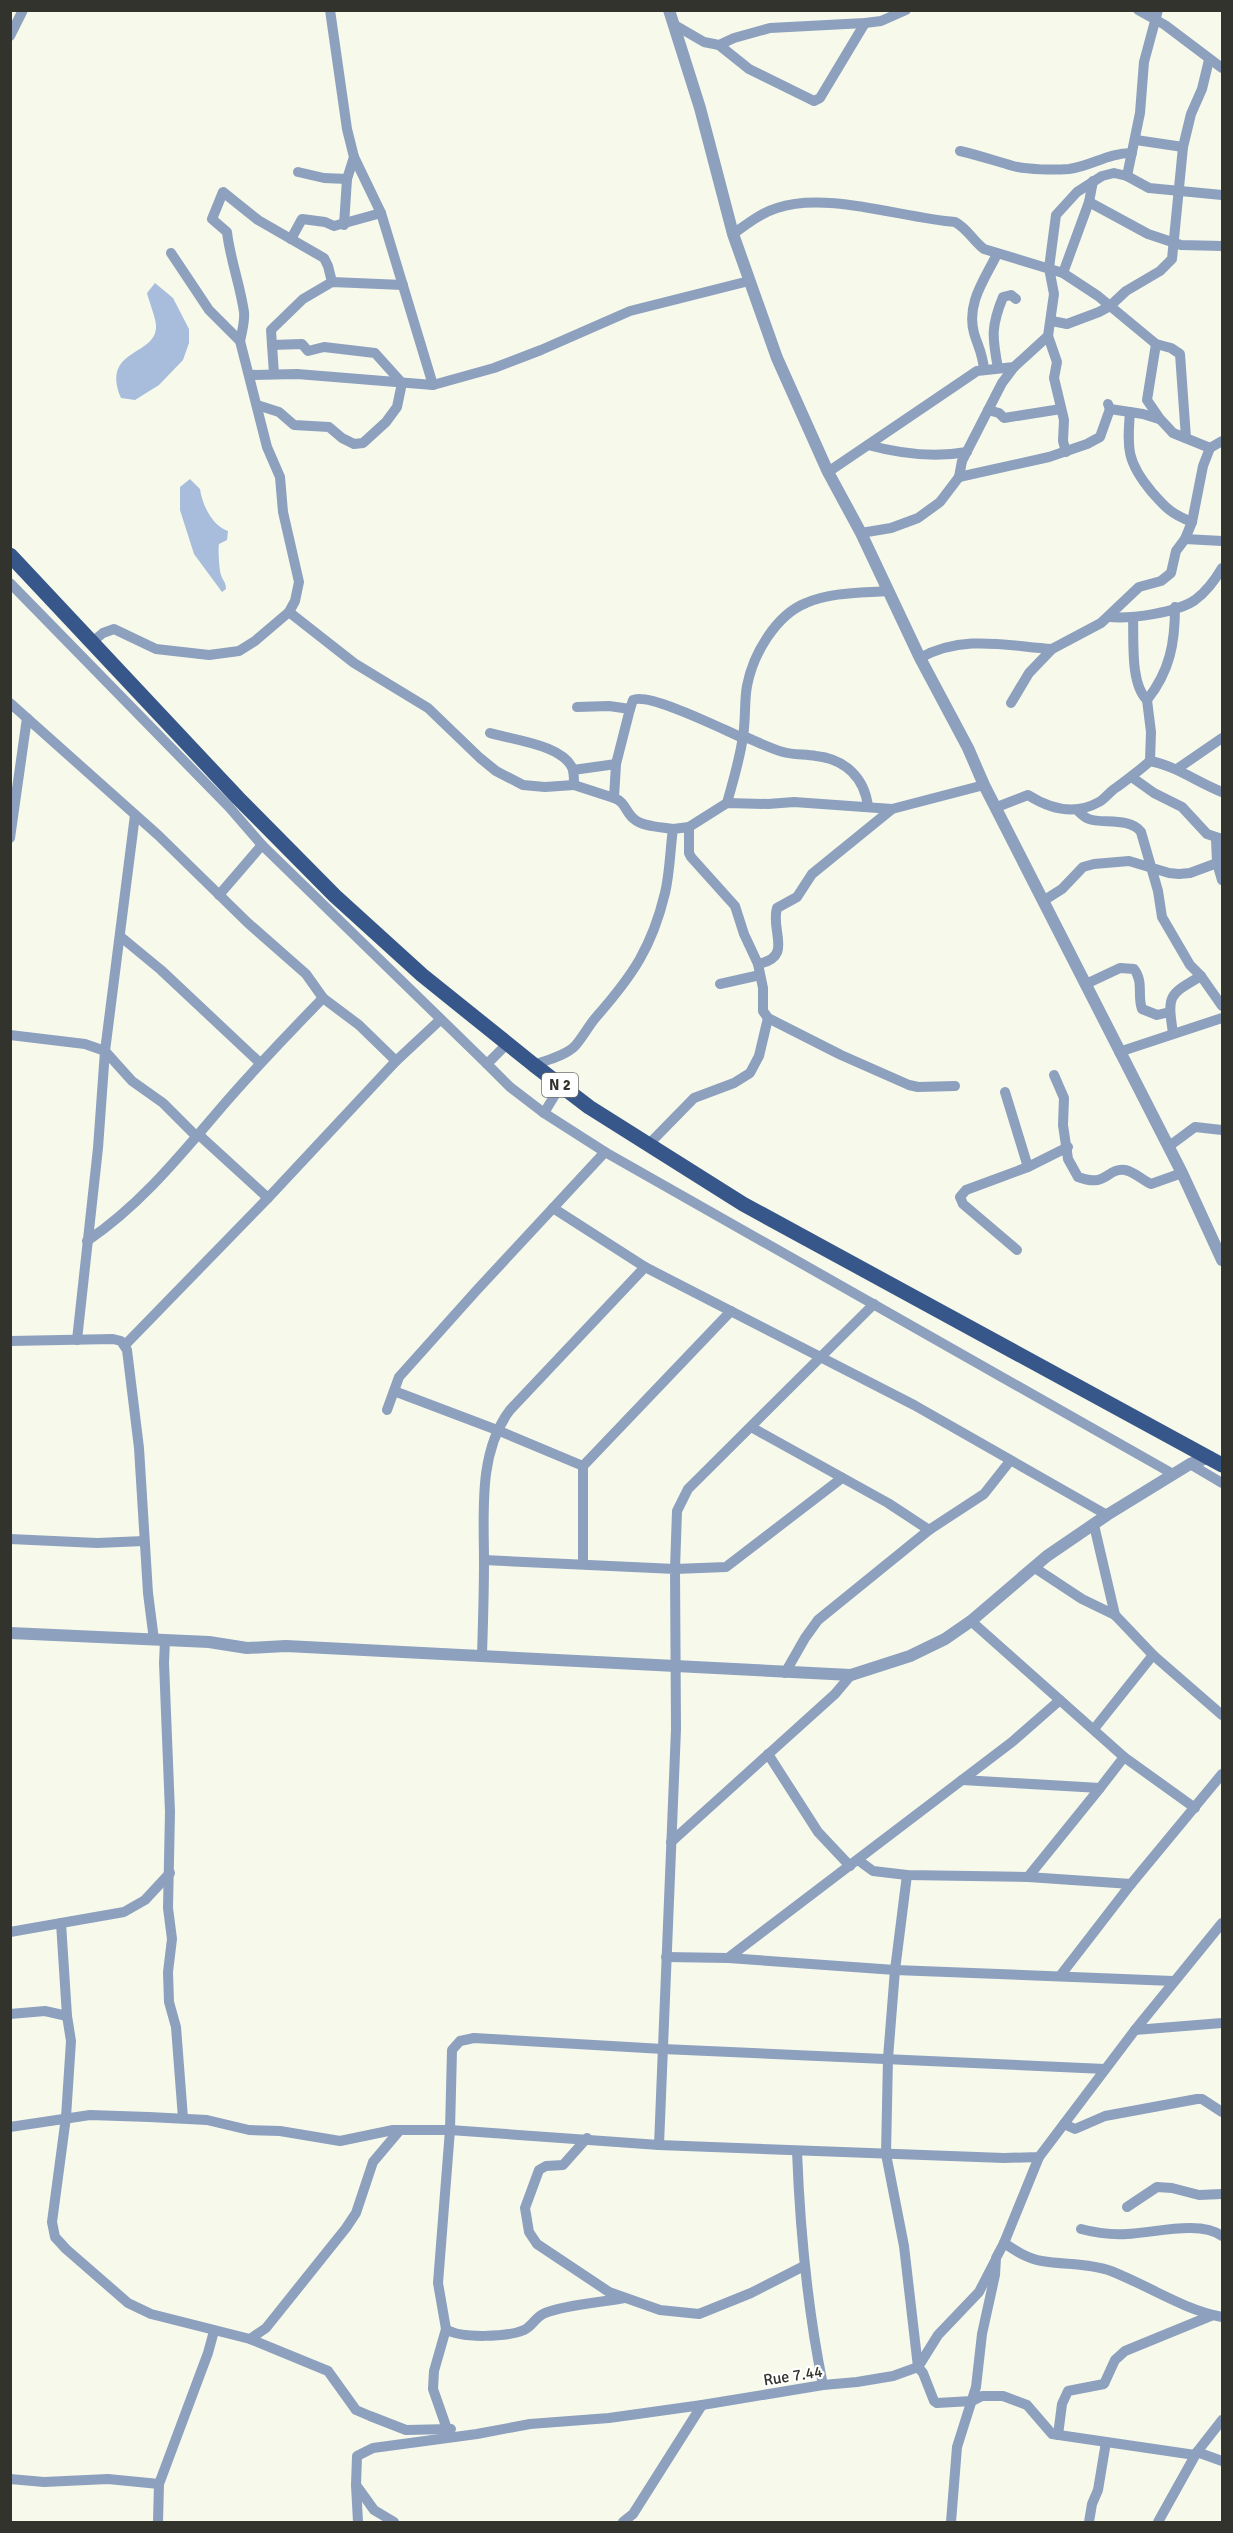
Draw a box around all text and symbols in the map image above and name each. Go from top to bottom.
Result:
road number: N 2 [542,1073,578,1097]
street label: Rue 7.44 [762,2361,824,2391]

